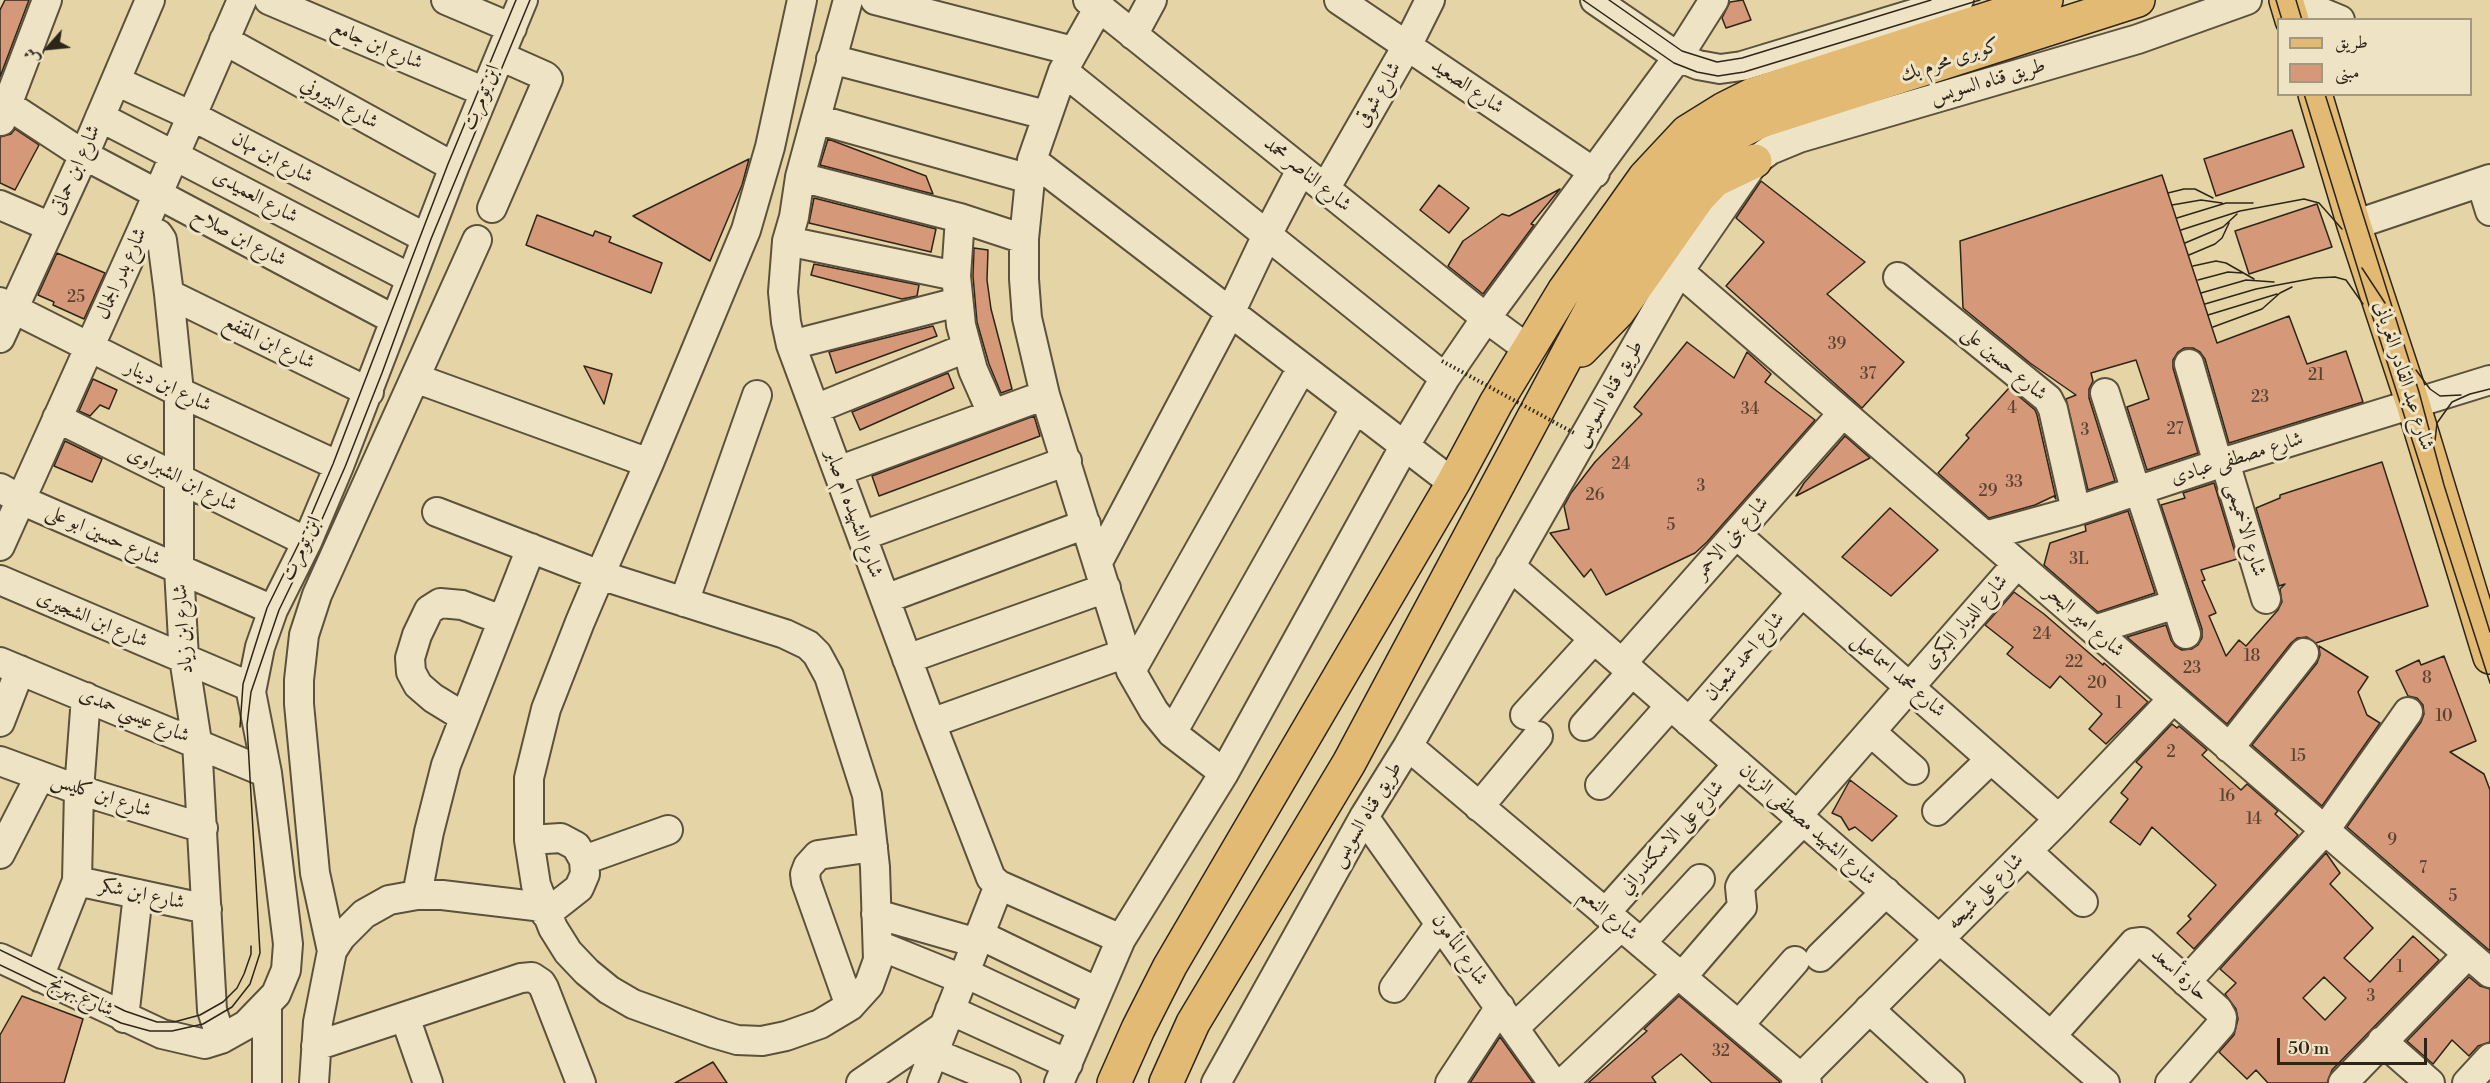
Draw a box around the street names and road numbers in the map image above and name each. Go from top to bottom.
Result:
street label: شارع ابن جامع [328,16,426,76]
street label: كوبرى محرم بك [1897,34,2003,88]
street label: شارع الصعيد [1426,54,1508,120]
street label: طريق قناه السويس [1928,54,2048,110]
street label: شارع شوقى [1351,58,1407,132]
street label: ابن تومرت [458,62,506,134]
street label: شارع البيروني [296,73,382,135]
street label: شارع ابن حماتى [45,121,107,219]
street label: شارع ابن مهان [227,127,317,189]
street label: شارع الناصر محمد [1258,132,1356,218]
street label: شارع العميدى [208,165,302,229]
street label: شارع ابن صلاح [188,203,290,273]
street label: شارع بدر الجمال [91,224,153,324]
street label: شارع عبد القادر الغريانى [2368,298,2438,454]
street label: شارع ابن المقفع [219,311,319,375]
street label: شارع حسين على [1957,321,2051,407]
street label: طريق قناه السويس [1569,337,1649,451]
street label: شارع ابن دينار [121,356,215,418]
street label: شارع مصطفى عبادى [2168,427,2306,491]
street label: شارع ابن الشبراوى [123,442,241,518]
street label: شارع الشهيده ام صابر [819,447,887,581]
street label: شارع الاخميمى [2219,480,2271,580]
street label: شارع بنى الاحمر [1690,492,1774,584]
street label: شارع حسين ابو على [42,500,164,572]
street label: ابن تومرت [277,513,327,585]
street label: شارع الديار البكرى [1918,570,2014,674]
street label: شارع امير البحر [2039,581,2129,663]
street label: شارع ابن زياد [169,583,199,675]
street label: شارع ابن الشجيرى [33,586,151,654]
street label: شارع احمد شعبان [1700,607,1790,707]
street label: شارع محمد اسماعيل [1846,629,1950,723]
street label: شارع عيسي حمدى [75,683,193,749]
street label: طريق قناه السويس [1326,758,1408,872]
street label: شارع الشهيد مصطفى الزيان [1733,759,1881,891]
street label: شارع ابن كليس [48,768,154,824]
street label: شارع على الاسكندراني [1614,776,1730,900]
street label: شارع على شيحه [1943,849,2029,935]
street label: شارع ابن شكر [97,874,187,916]
street label: شارع النعم [1574,884,1642,946]
street label: شارع المأمون [1426,909,1492,991]
street label: حارة أسعد [2145,943,2213,1007]
street label: شارع بهرنج [45,971,117,1023]

